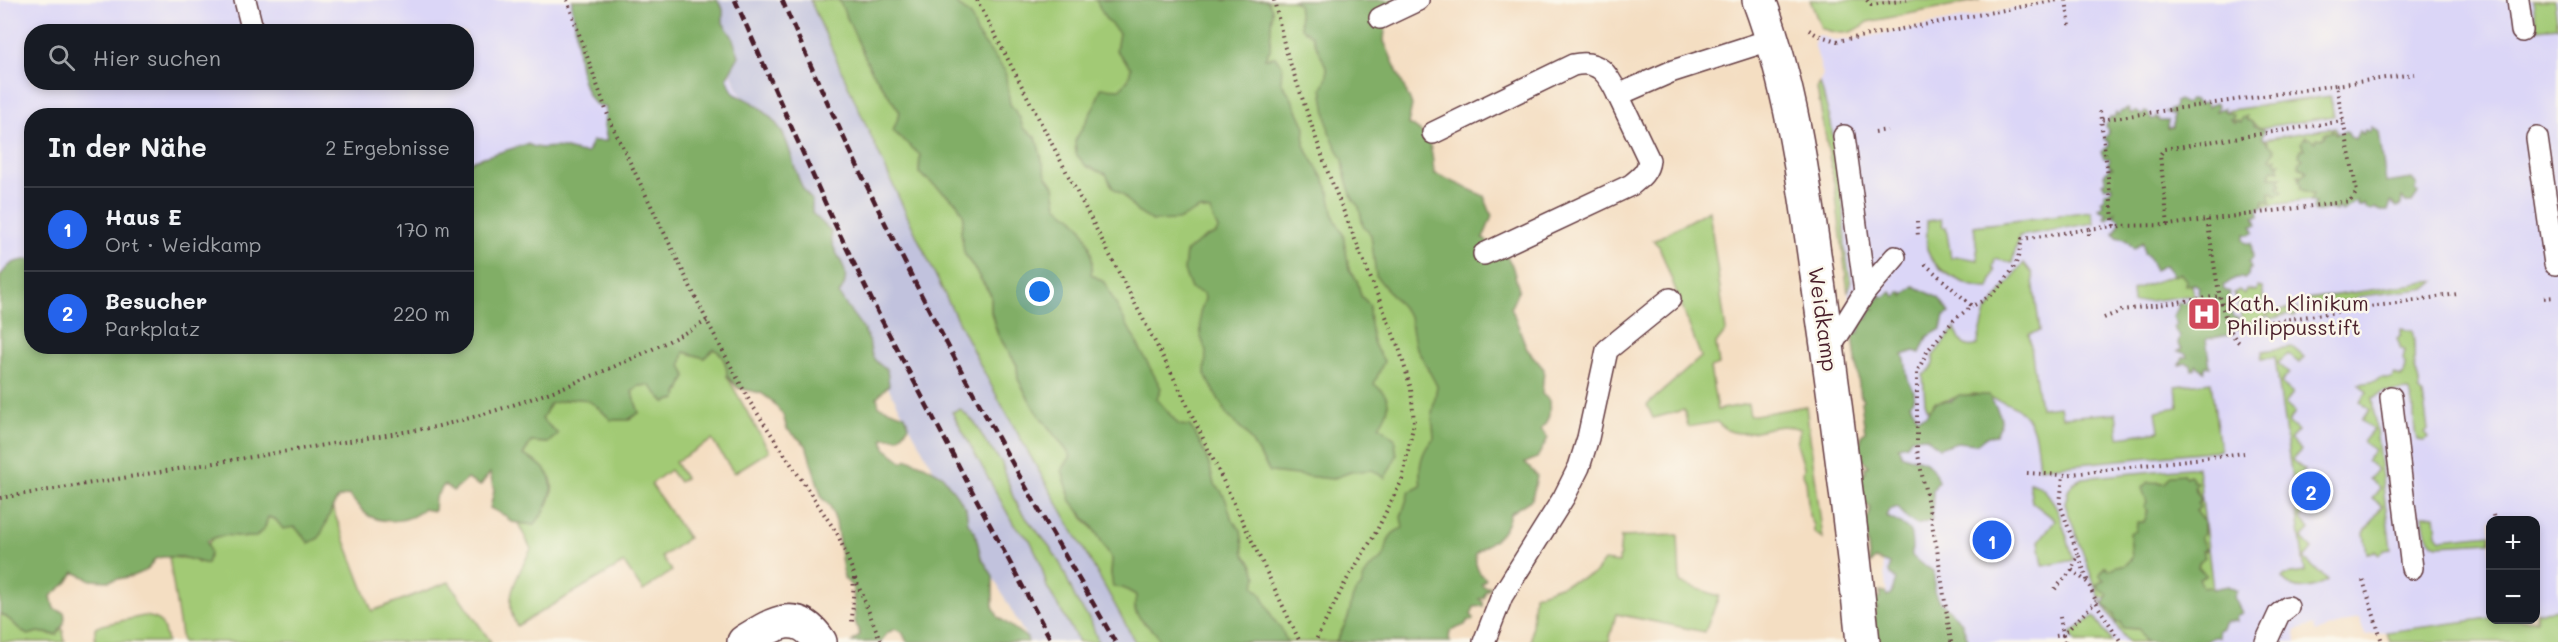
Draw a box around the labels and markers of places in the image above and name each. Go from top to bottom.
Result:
place label: Kath. Klinikum Philippusstift [2227,289,2369,340]
hospital icon: Kath. Klinikum Philippusstift [2186,296,2222,332]
pin: 2 [2292,468,2330,514]
pin: 1 [1972,518,2012,562]

